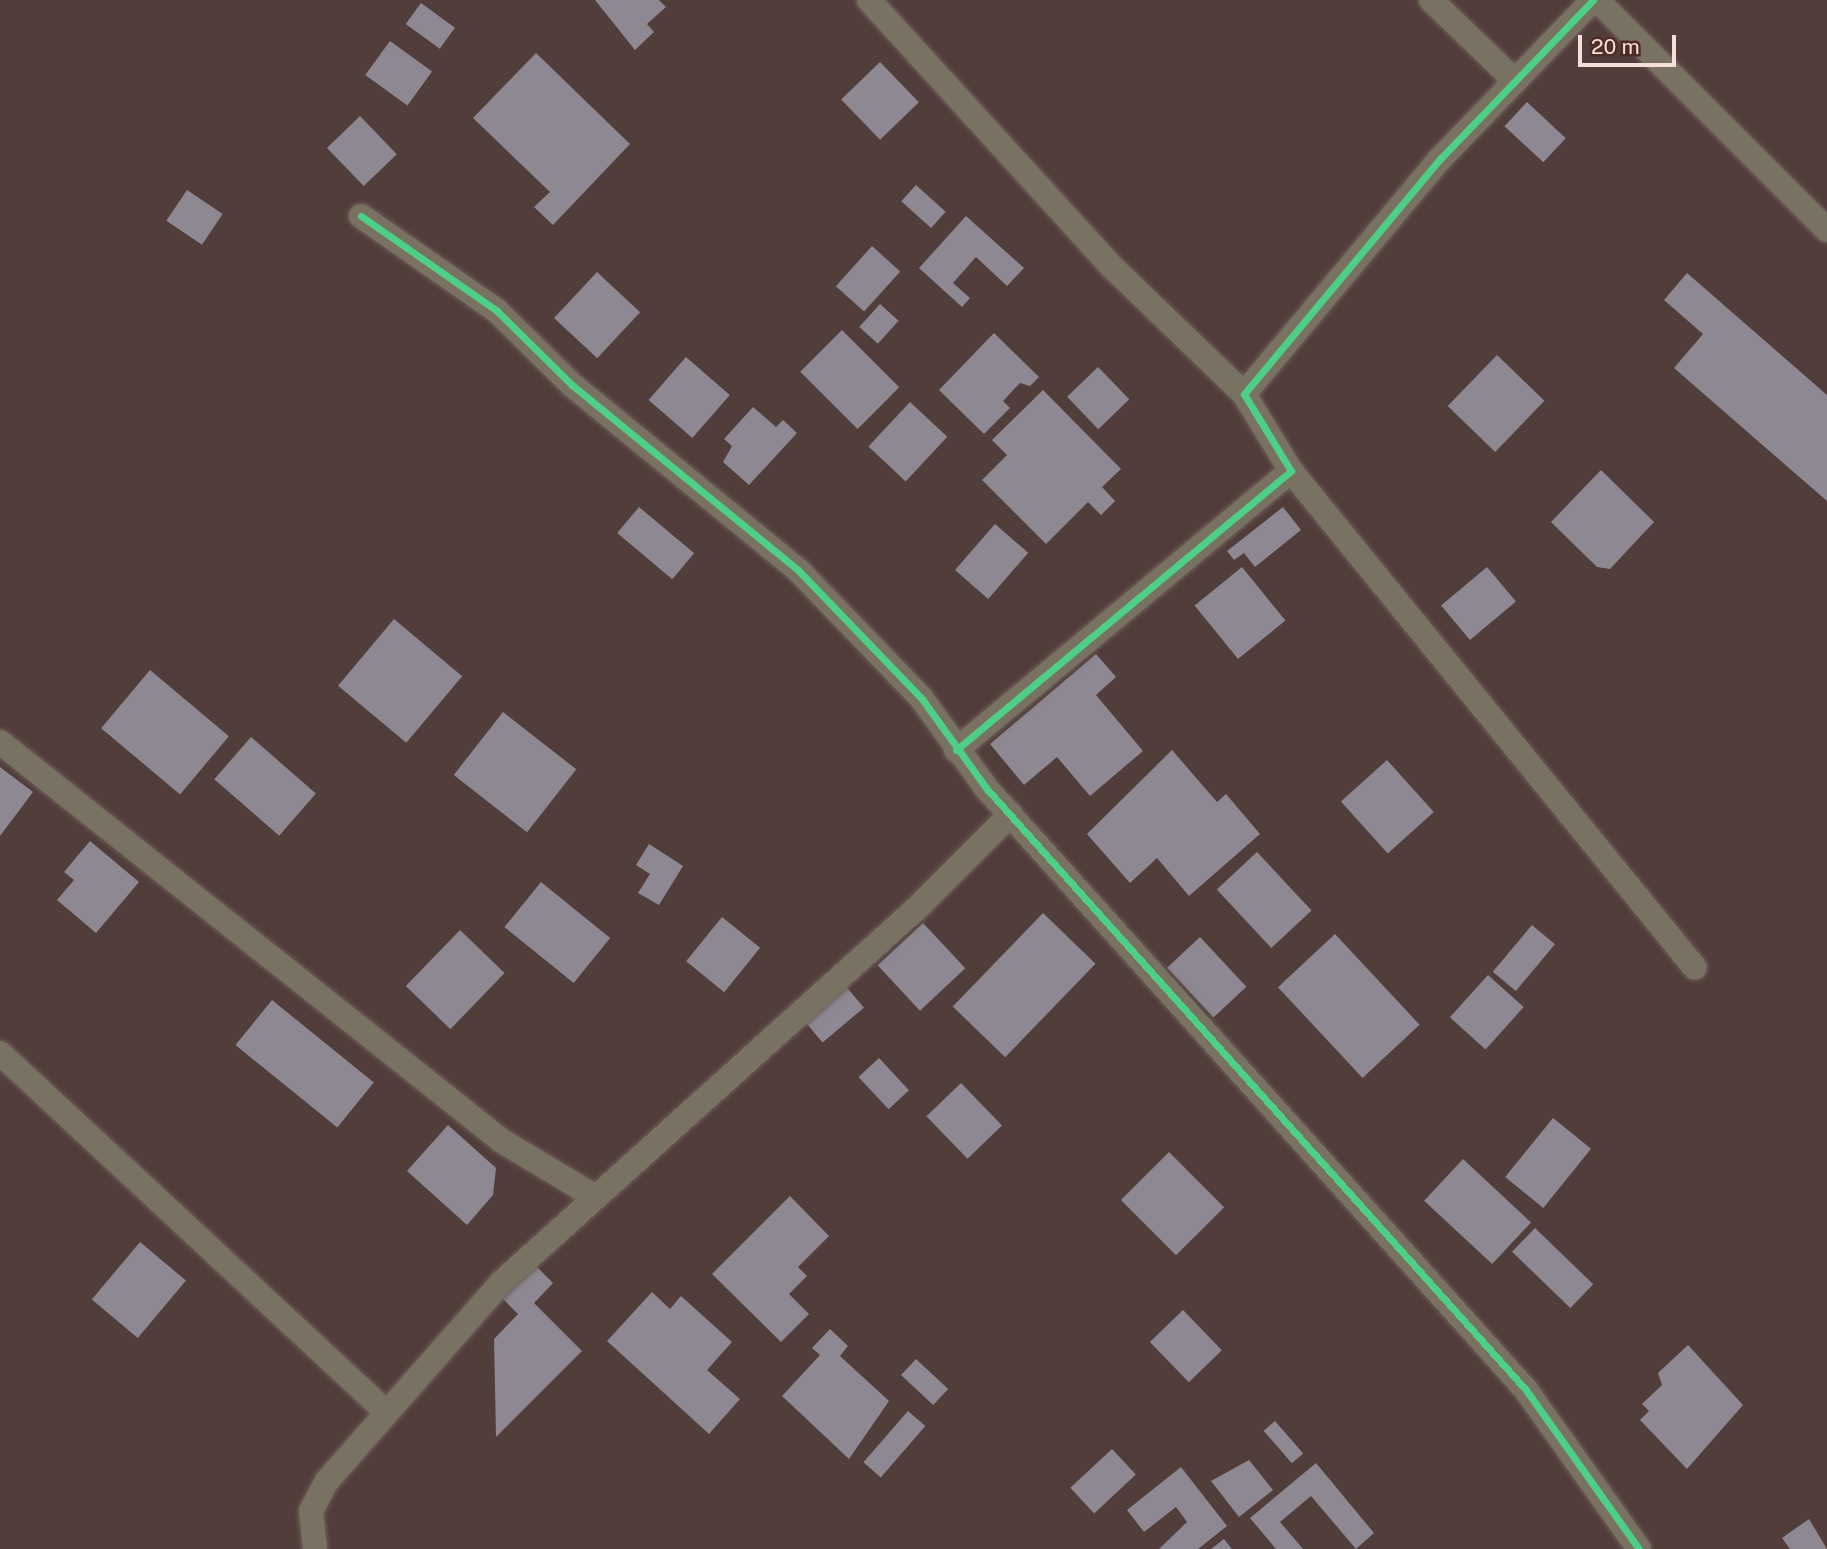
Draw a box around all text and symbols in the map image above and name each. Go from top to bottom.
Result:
scale bar [1582,21,1680,65]
text: 20 m [1591,34,1640,59]

